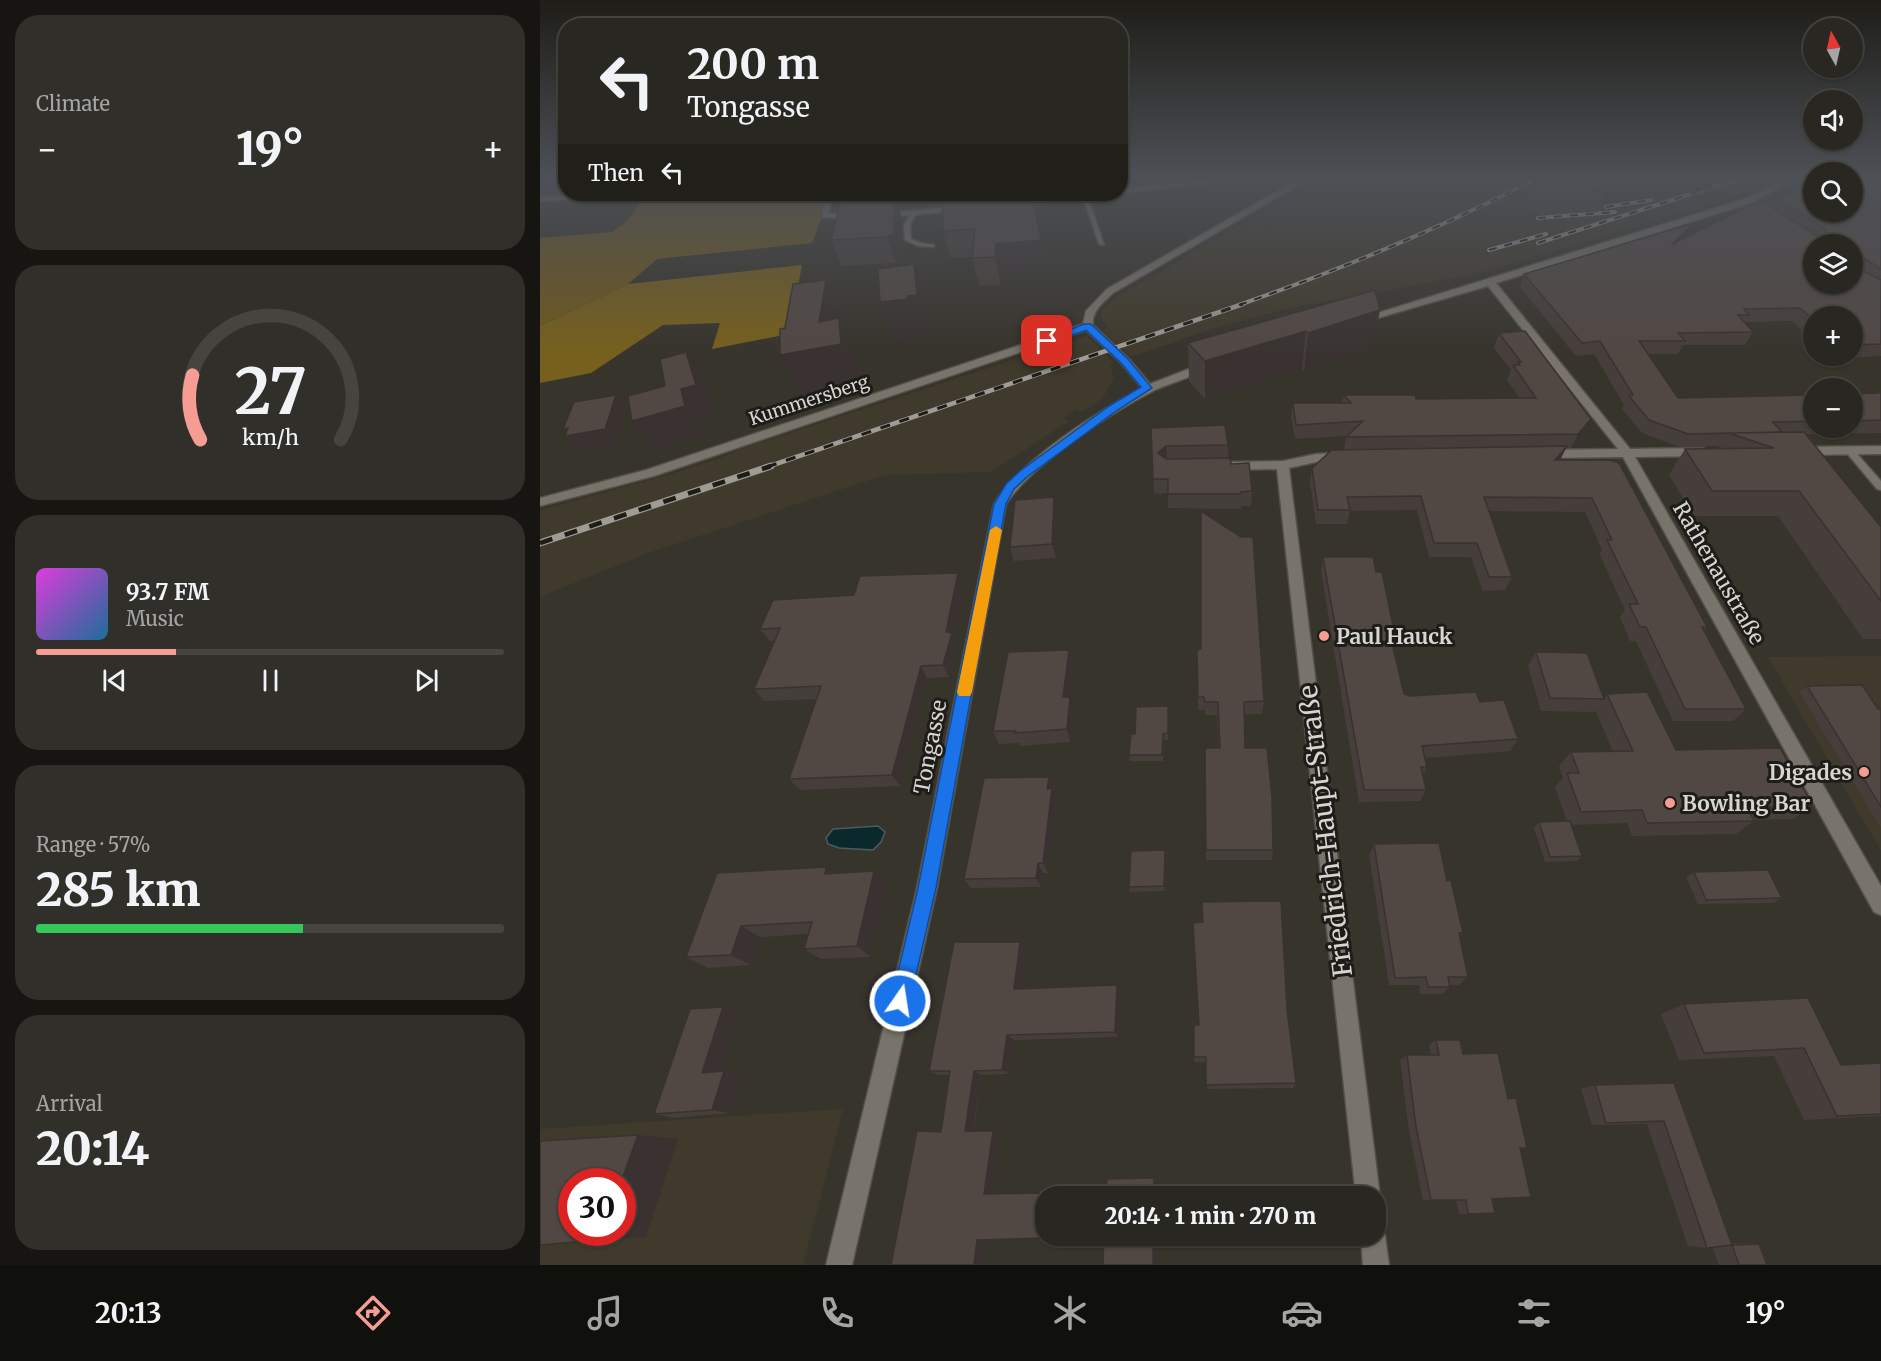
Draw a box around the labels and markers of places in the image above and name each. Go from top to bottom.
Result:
pin [1021,315,1072,366]
place label: Paul Hauck [1336,623,1453,650]
marker: Paul Hauck [1317,629,1331,643]
place label: Digades [1769,759,1852,786]
marker: Digades [1857,765,1871,779]
place label: Bowling Bar [1682,790,1810,817]
marker: Bowling Bar [1663,796,1677,810]

